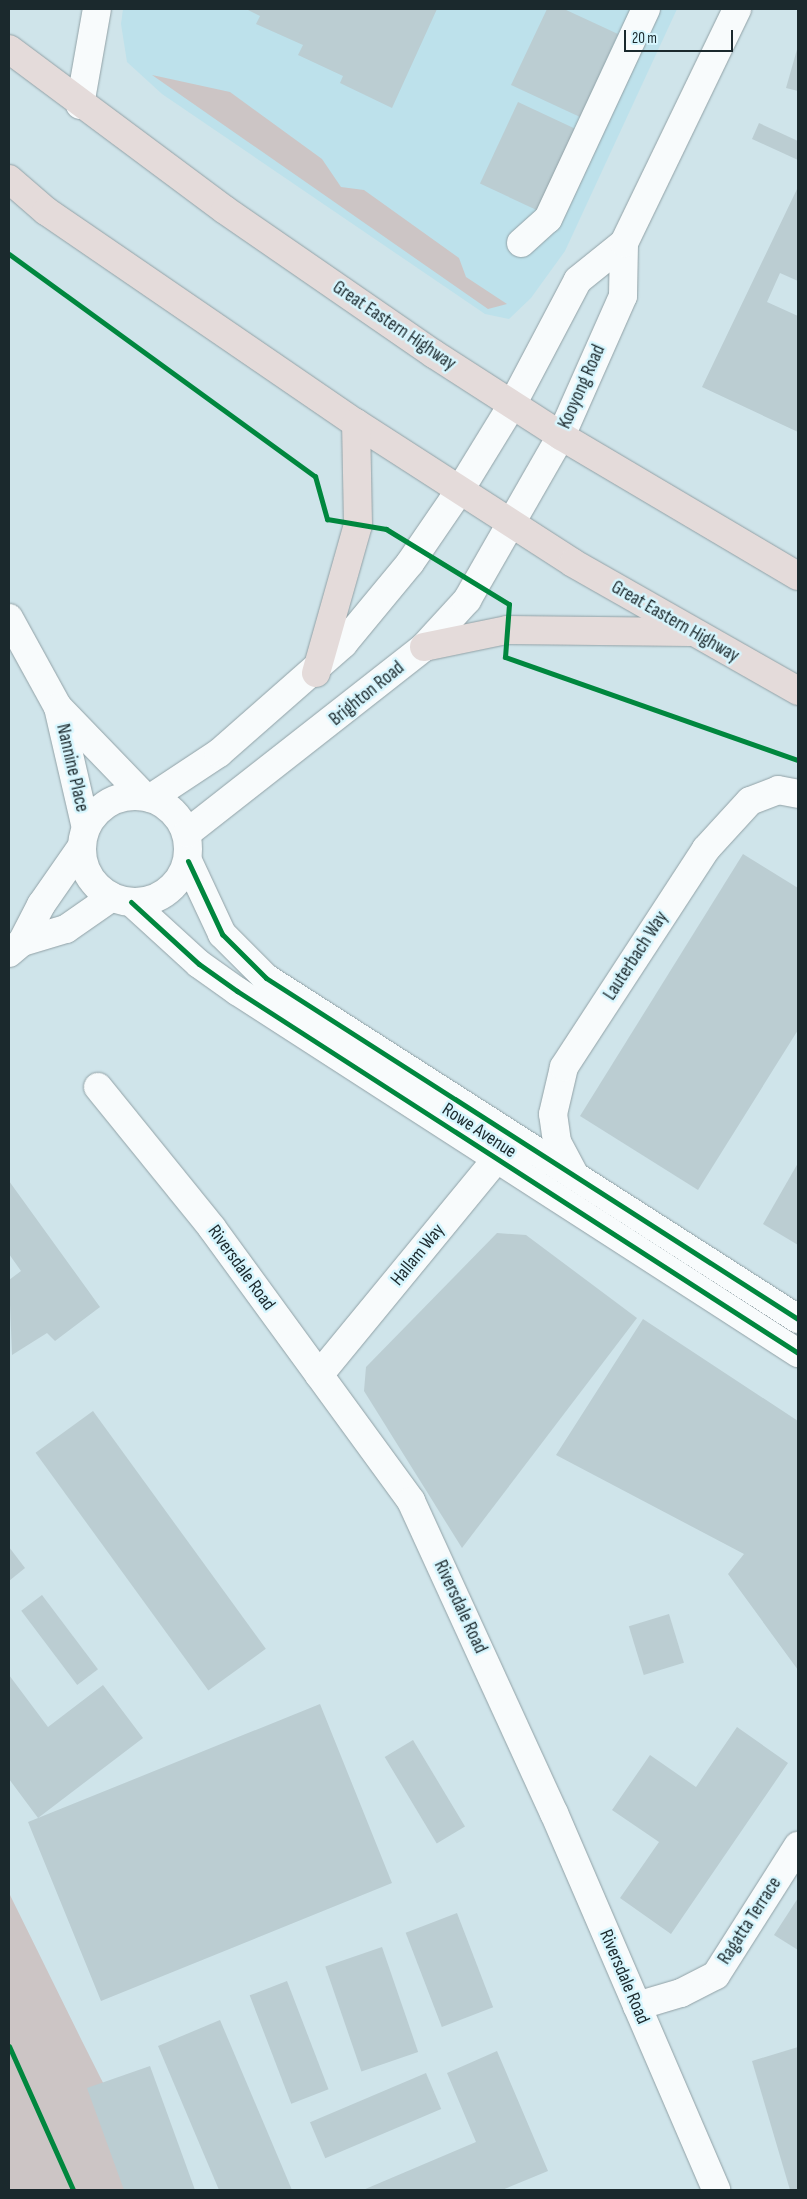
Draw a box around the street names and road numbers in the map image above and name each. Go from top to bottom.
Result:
street label: Great Eastern Highway [328,276,460,376]
street label: Kooyong Road [553,342,611,432]
street label: Great Eastern Highway [607,576,743,668]
street label: Brighton Road [325,657,409,731]
street label: Nannine Place [51,722,93,814]
street label: Lauterbach Way [599,907,673,1005]
street label: Rowe Avenue [438,1099,520,1163]
street label: Hallam Way [386,1219,450,1291]
street label: Riversdale Road [202,1221,280,1315]
street label: Riversdale Road [428,1557,492,1657]
street label: Ragatta Terrace [713,1873,787,1969]
street label: Riversdale Road [594,1926,654,2028]

